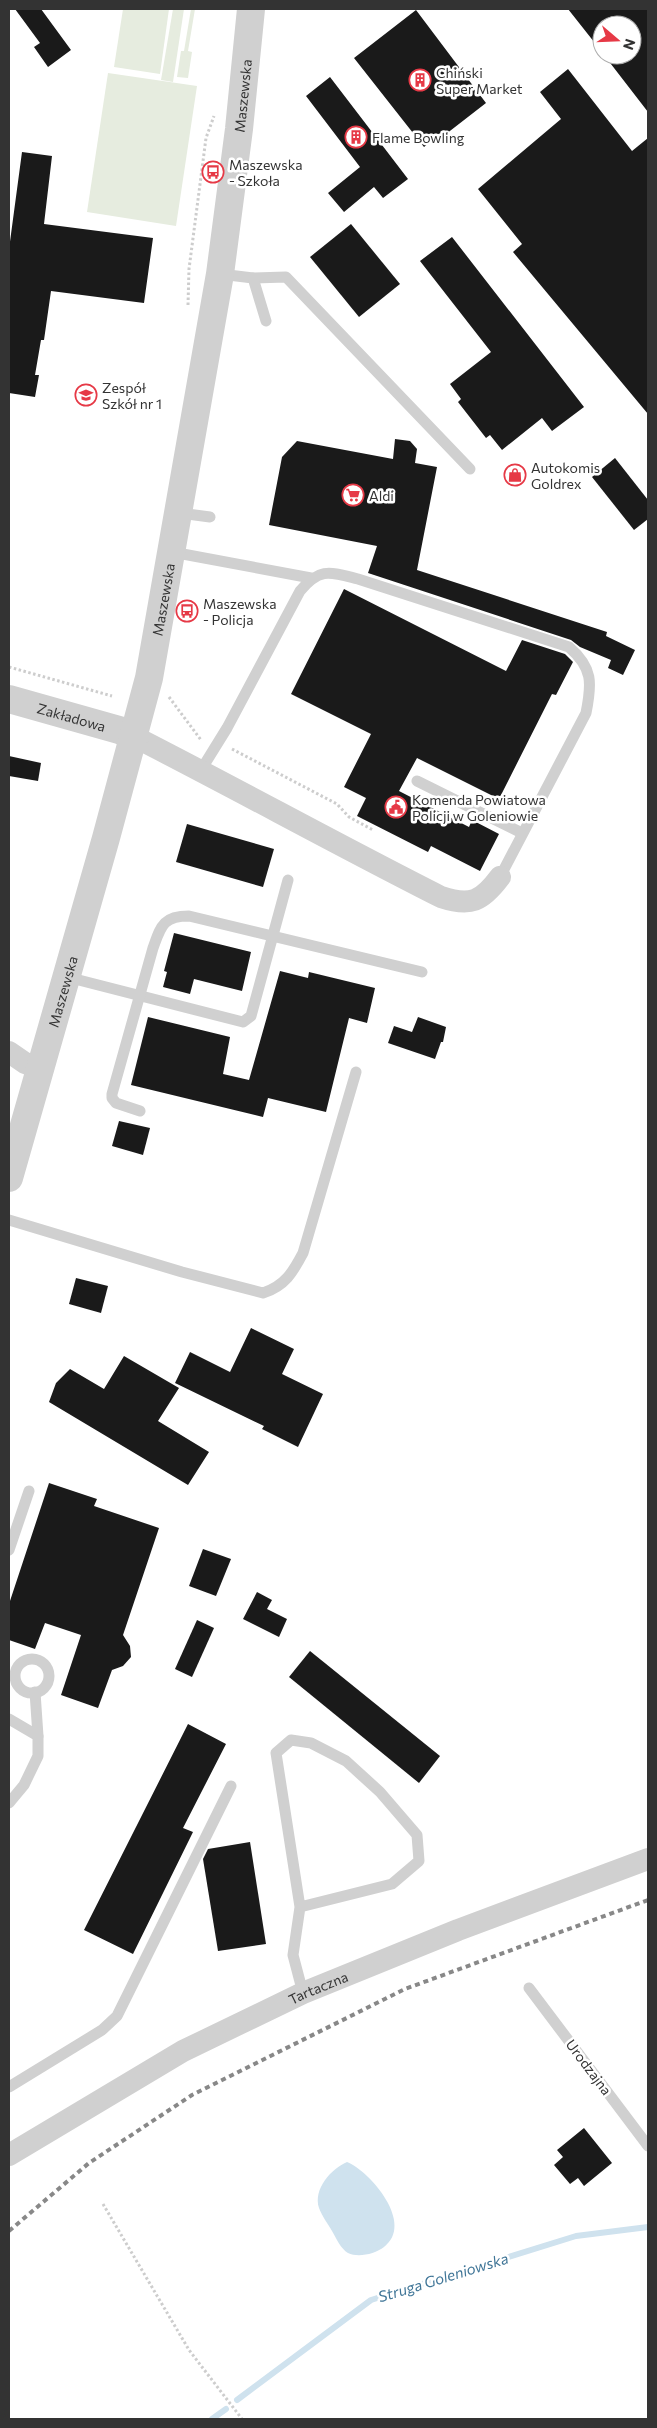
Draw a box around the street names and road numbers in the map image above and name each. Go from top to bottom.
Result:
street label: Maszewska [230,58,254,133]
street label: Maszewska [148,562,178,637]
street label: Zakładowa [35,699,108,734]
street label: Maszewska [44,954,80,1029]
street label: Tartaczna [285,1967,350,2007]
street label: Urodzajna [563,2036,615,2098]

